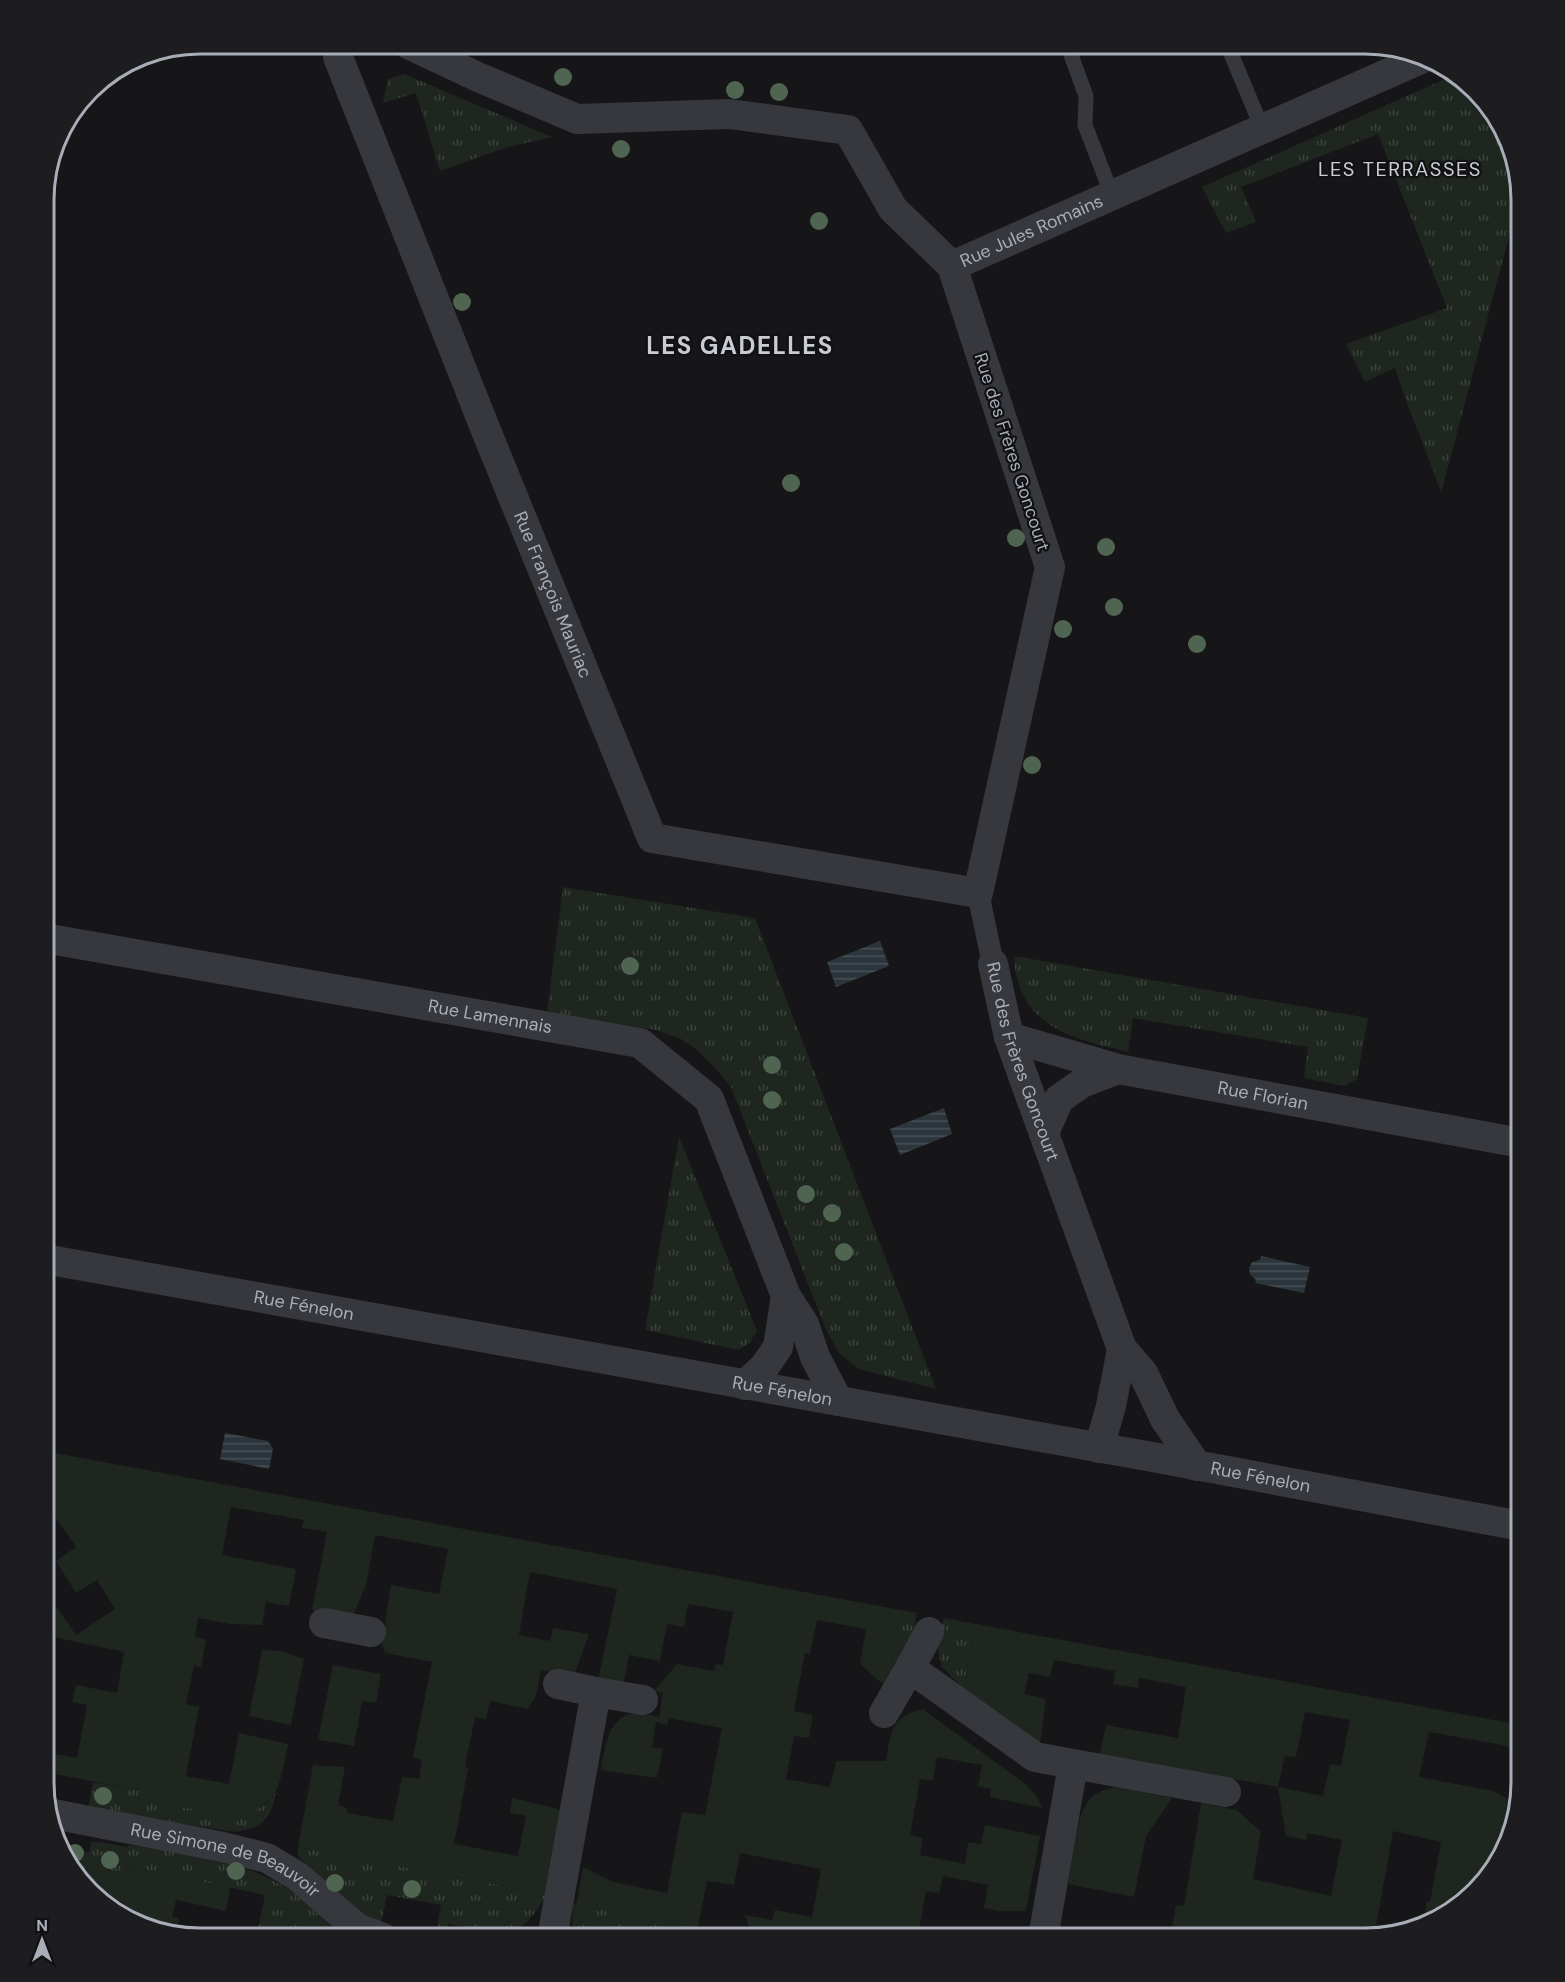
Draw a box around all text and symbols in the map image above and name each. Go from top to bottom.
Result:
district label: LES TERRASSES [1318,156,1482,182]
street label: Rue Jules Romains [956,189,1107,273]
district label: LES GADELLES [646,330,834,361]
street label: Rue des Frères Goncourt [969,350,1055,554]
street label: Rue François Mauriac [508,508,598,682]
street label: Rue des Frères Goncourt [981,960,1065,1164]
street label: Rue Lamennais [426,994,554,1039]
street label: Rue Florian [1216,1076,1310,1116]
street label: Rue Fénelon [252,1285,356,1326]
street label: Rue Fénelon [730,1370,834,1412]
street label: Rue Fénelon [1209,1456,1313,1498]
street label: Rue Simone de Beauvoir [129,1817,326,1903]
north arrow [12,1910,72,1970]
text: N [36,1915,48,1936]

